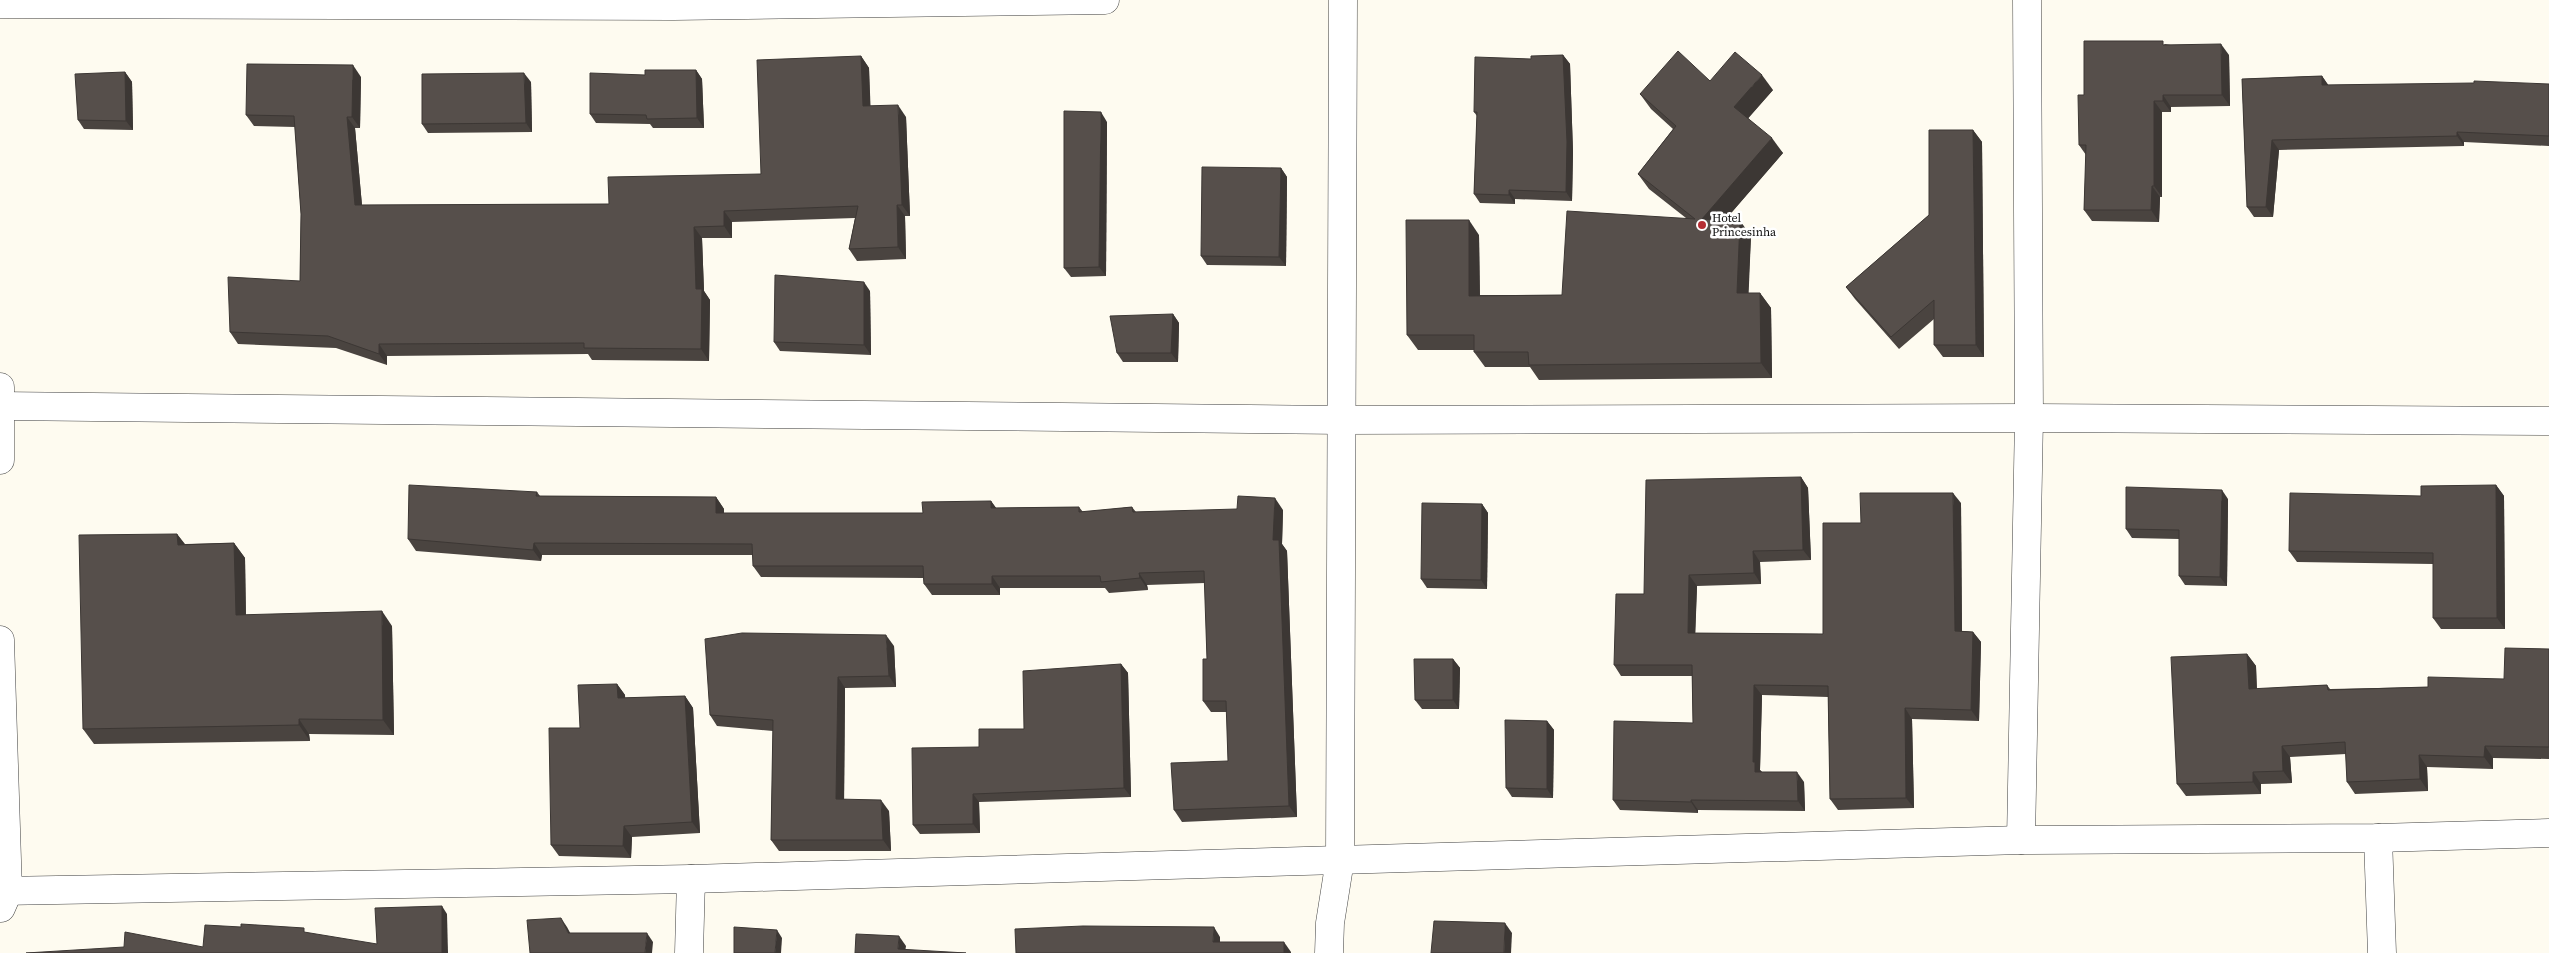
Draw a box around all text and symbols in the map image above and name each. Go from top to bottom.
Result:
place label: Hotel Princesinha [1712,210,1777,240]
marker: Hotel Princesinha [1696,219,1708,231]

